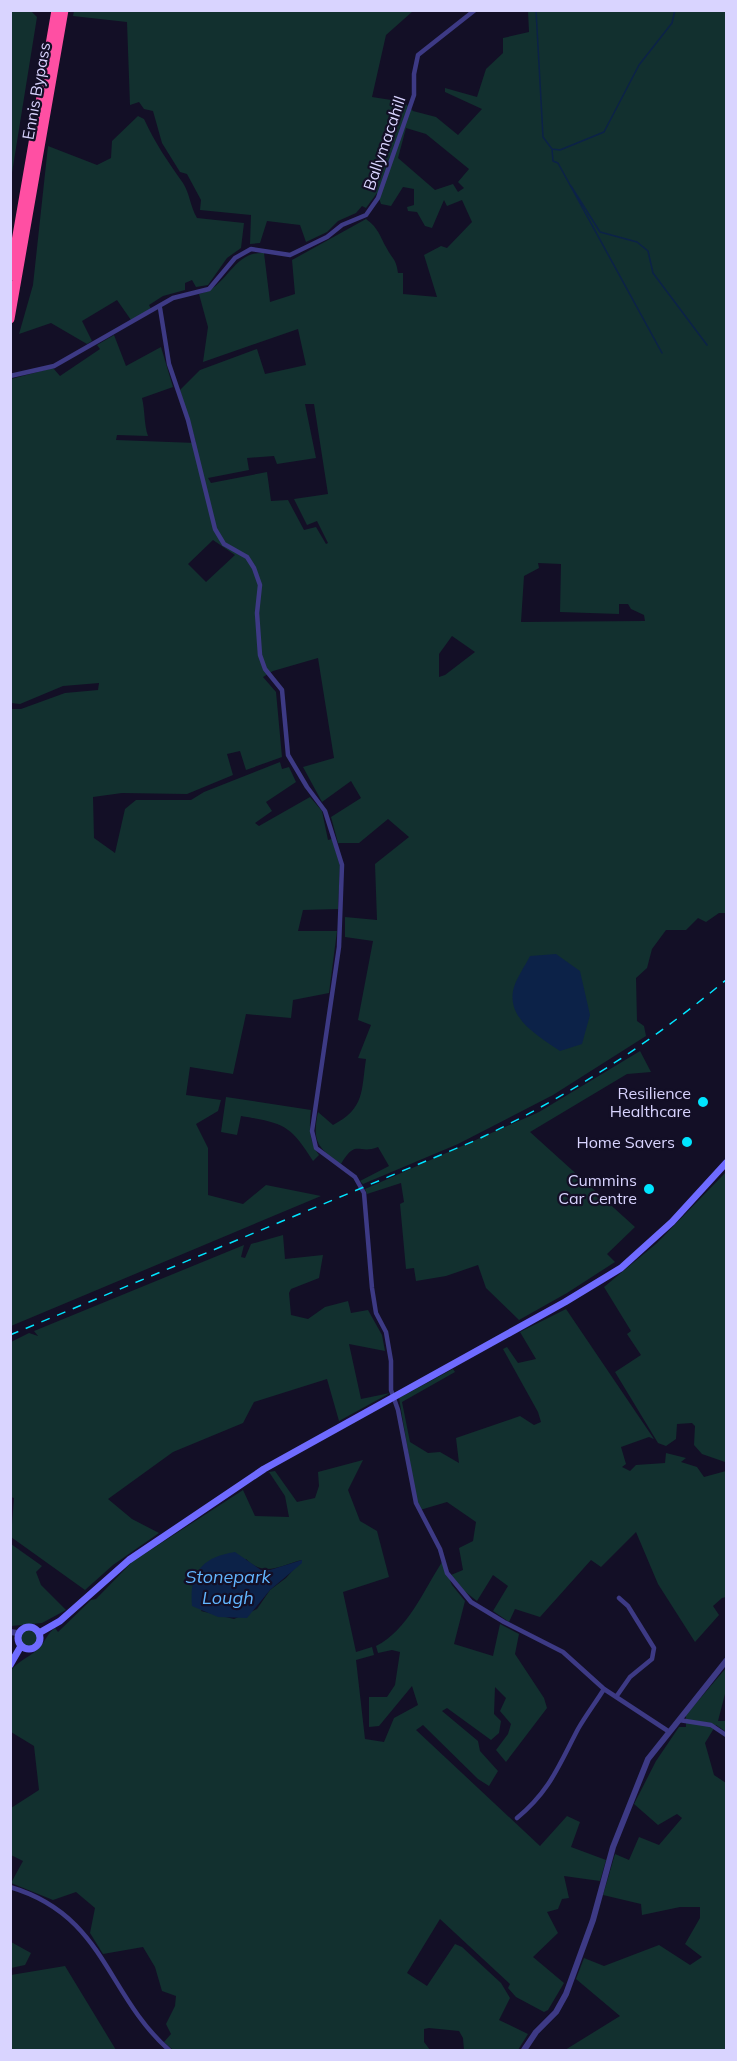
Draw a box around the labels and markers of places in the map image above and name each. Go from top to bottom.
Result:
place label: Resilience Healthcare [610,1083,691,1121]
marker: Resilience Healthcare [696,1095,710,1109]
place label: Home Savers [576,1132,675,1152]
marker: Home Savers [680,1135,694,1149]
place label: Cummins Car Centre [558,1170,637,1208]
marker: Cummins Car Centre [642,1182,656,1196]

